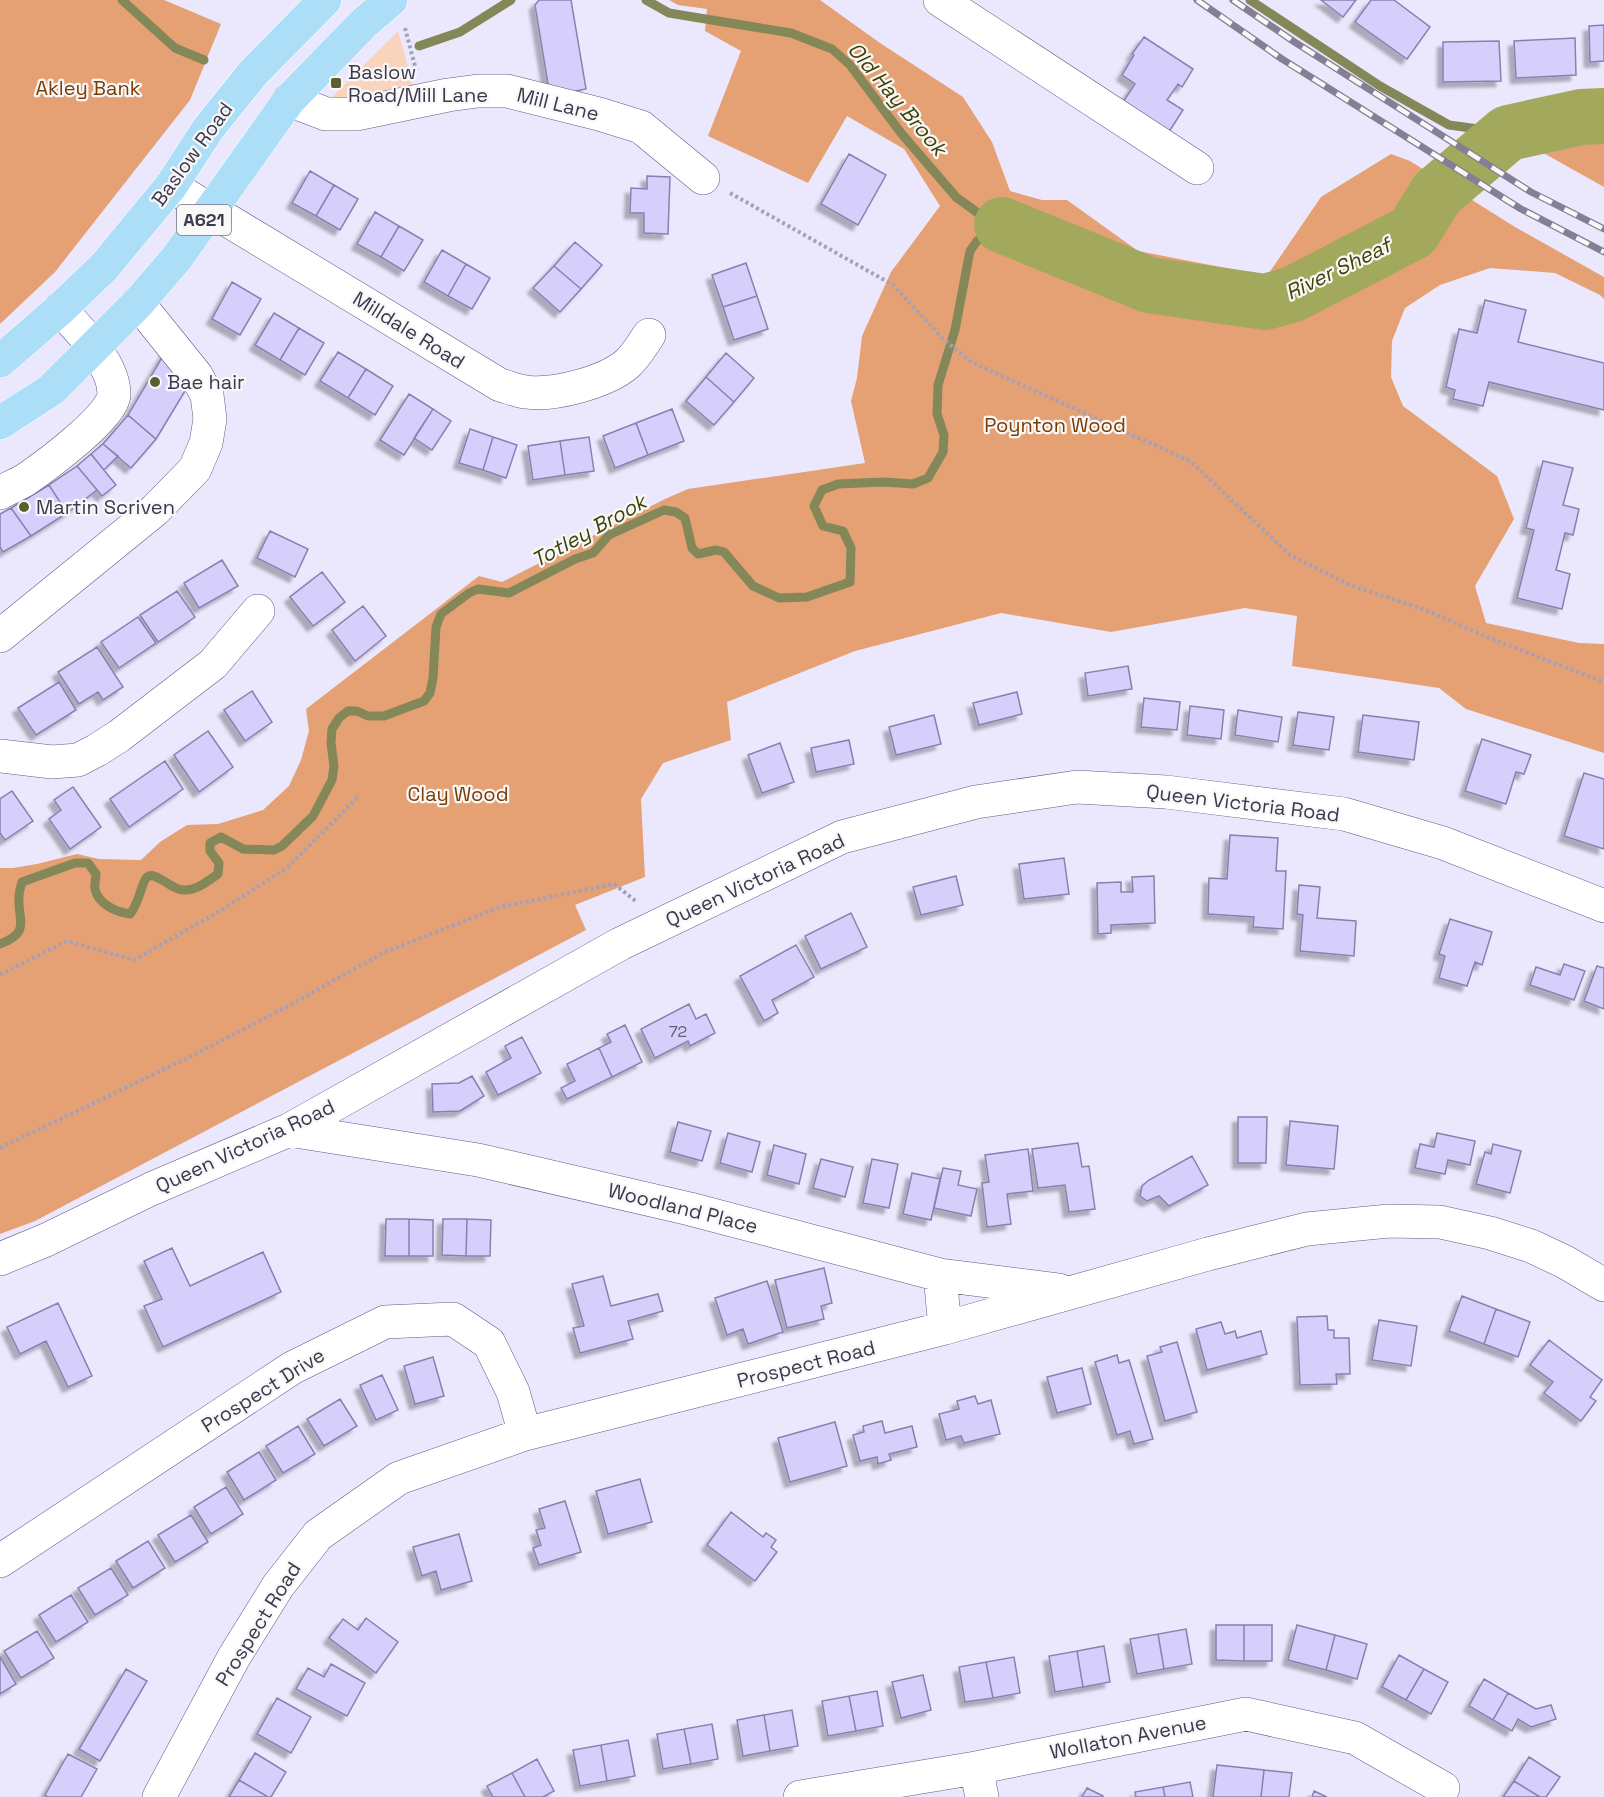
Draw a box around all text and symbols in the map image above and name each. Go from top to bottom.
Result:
water label: Old Hay Brook [842,36,955,163]
place label: Baslow Road/Mill Lane [348,59,488,108]
park label: Akley Bank [35,75,141,101]
marker: Baslow Road/Mill Lane [329,76,343,90]
street label: Mill Lane [514,81,602,127]
street label: Baslow Road [145,97,239,211]
road number: A621 [177,205,231,235]
water label: River Sheaf [1281,230,1397,306]
street label: Milldale Road [348,285,470,375]
place label: Bae hair [167,369,245,395]
marker: Bae hair [148,375,162,389]
park label: Poynton Wood [984,412,1126,438]
water label: Totley Brook [527,487,653,573]
place label: Martin Scriven [36,494,175,520]
marker: Martin Scriven [17,500,31,514]
street label: Queen Victoria Road [1145,778,1341,828]
park label: Clay Wood [407,781,509,807]
street label: Queen Victoria Road [661,827,849,933]
house number: 72 [669,1021,687,1042]
street label: Queen Victoria Road [151,1093,339,1199]
street label: Woodland Place [605,1177,761,1239]
street label: Prospect Road [734,1334,878,1394]
street label: Prospect Drive [196,1342,330,1438]
street label: Prospect Road [209,1557,307,1691]
street label: Wollaton Avenue [1047,1709,1209,1765]

